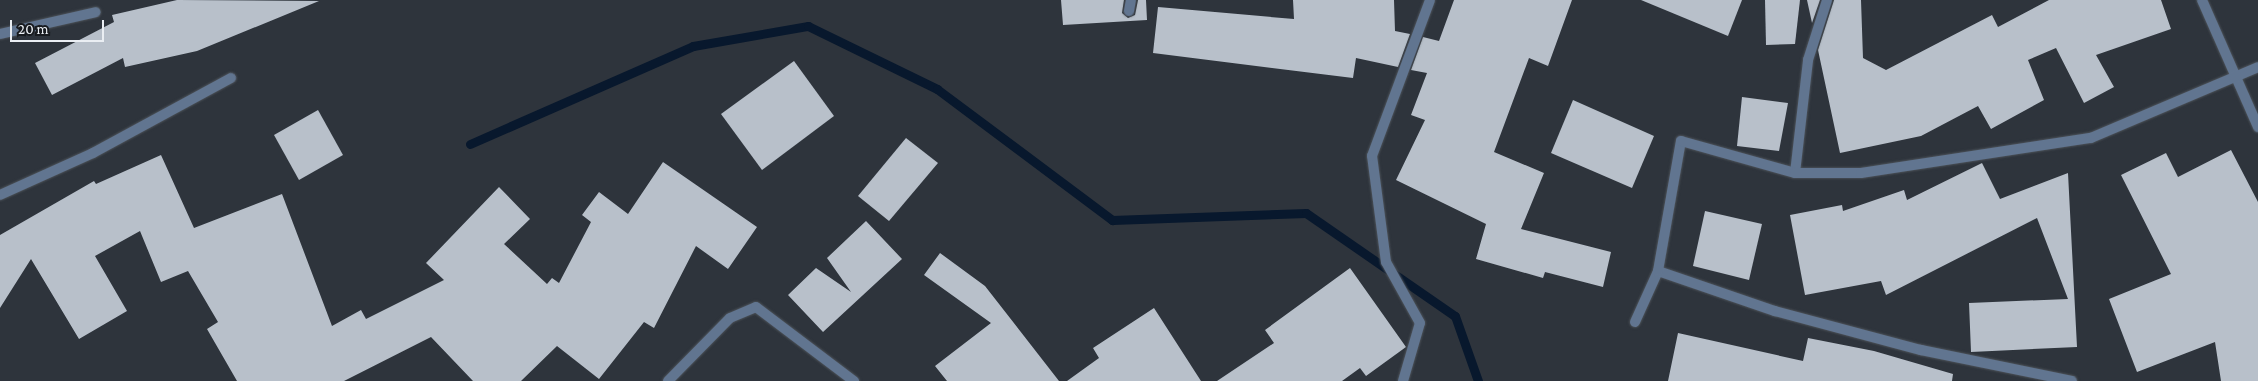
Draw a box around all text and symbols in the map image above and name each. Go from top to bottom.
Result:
scale bar [12,10,106,42]
text: 20 m [18,21,49,37]

